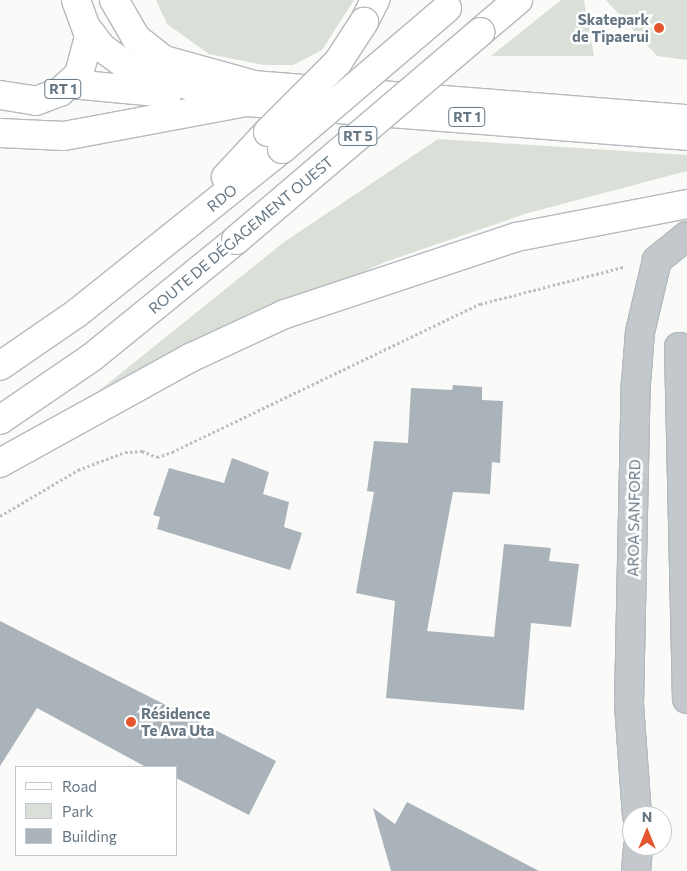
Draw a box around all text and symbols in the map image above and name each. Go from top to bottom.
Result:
place label: Skatepark de Tipaerui [572,10,649,45]
marker: Skatepark de Tipaerui [653,22,665,34]
road number: RT 1 [44,78,82,100]
road number: RT 1 [448,105,486,128]
road number: RT 5 [338,124,378,148]
street label: ROUTE DE DÉGAGEMENT OUEST [145,152,337,318]
street label: RDO [203,181,241,215]
street label: AROA SANFORD [624,459,644,577]
place label: Résidence Te Ava Uta [141,704,214,739]
marker: Résidence Te Ava Uta [125,716,137,728]
legend [15,766,178,856]
text: Road [62,777,97,795]
text: Park [62,802,93,820]
north arrow [622,806,672,856]
text: N [642,808,652,825]
text: Building [62,827,117,845]

